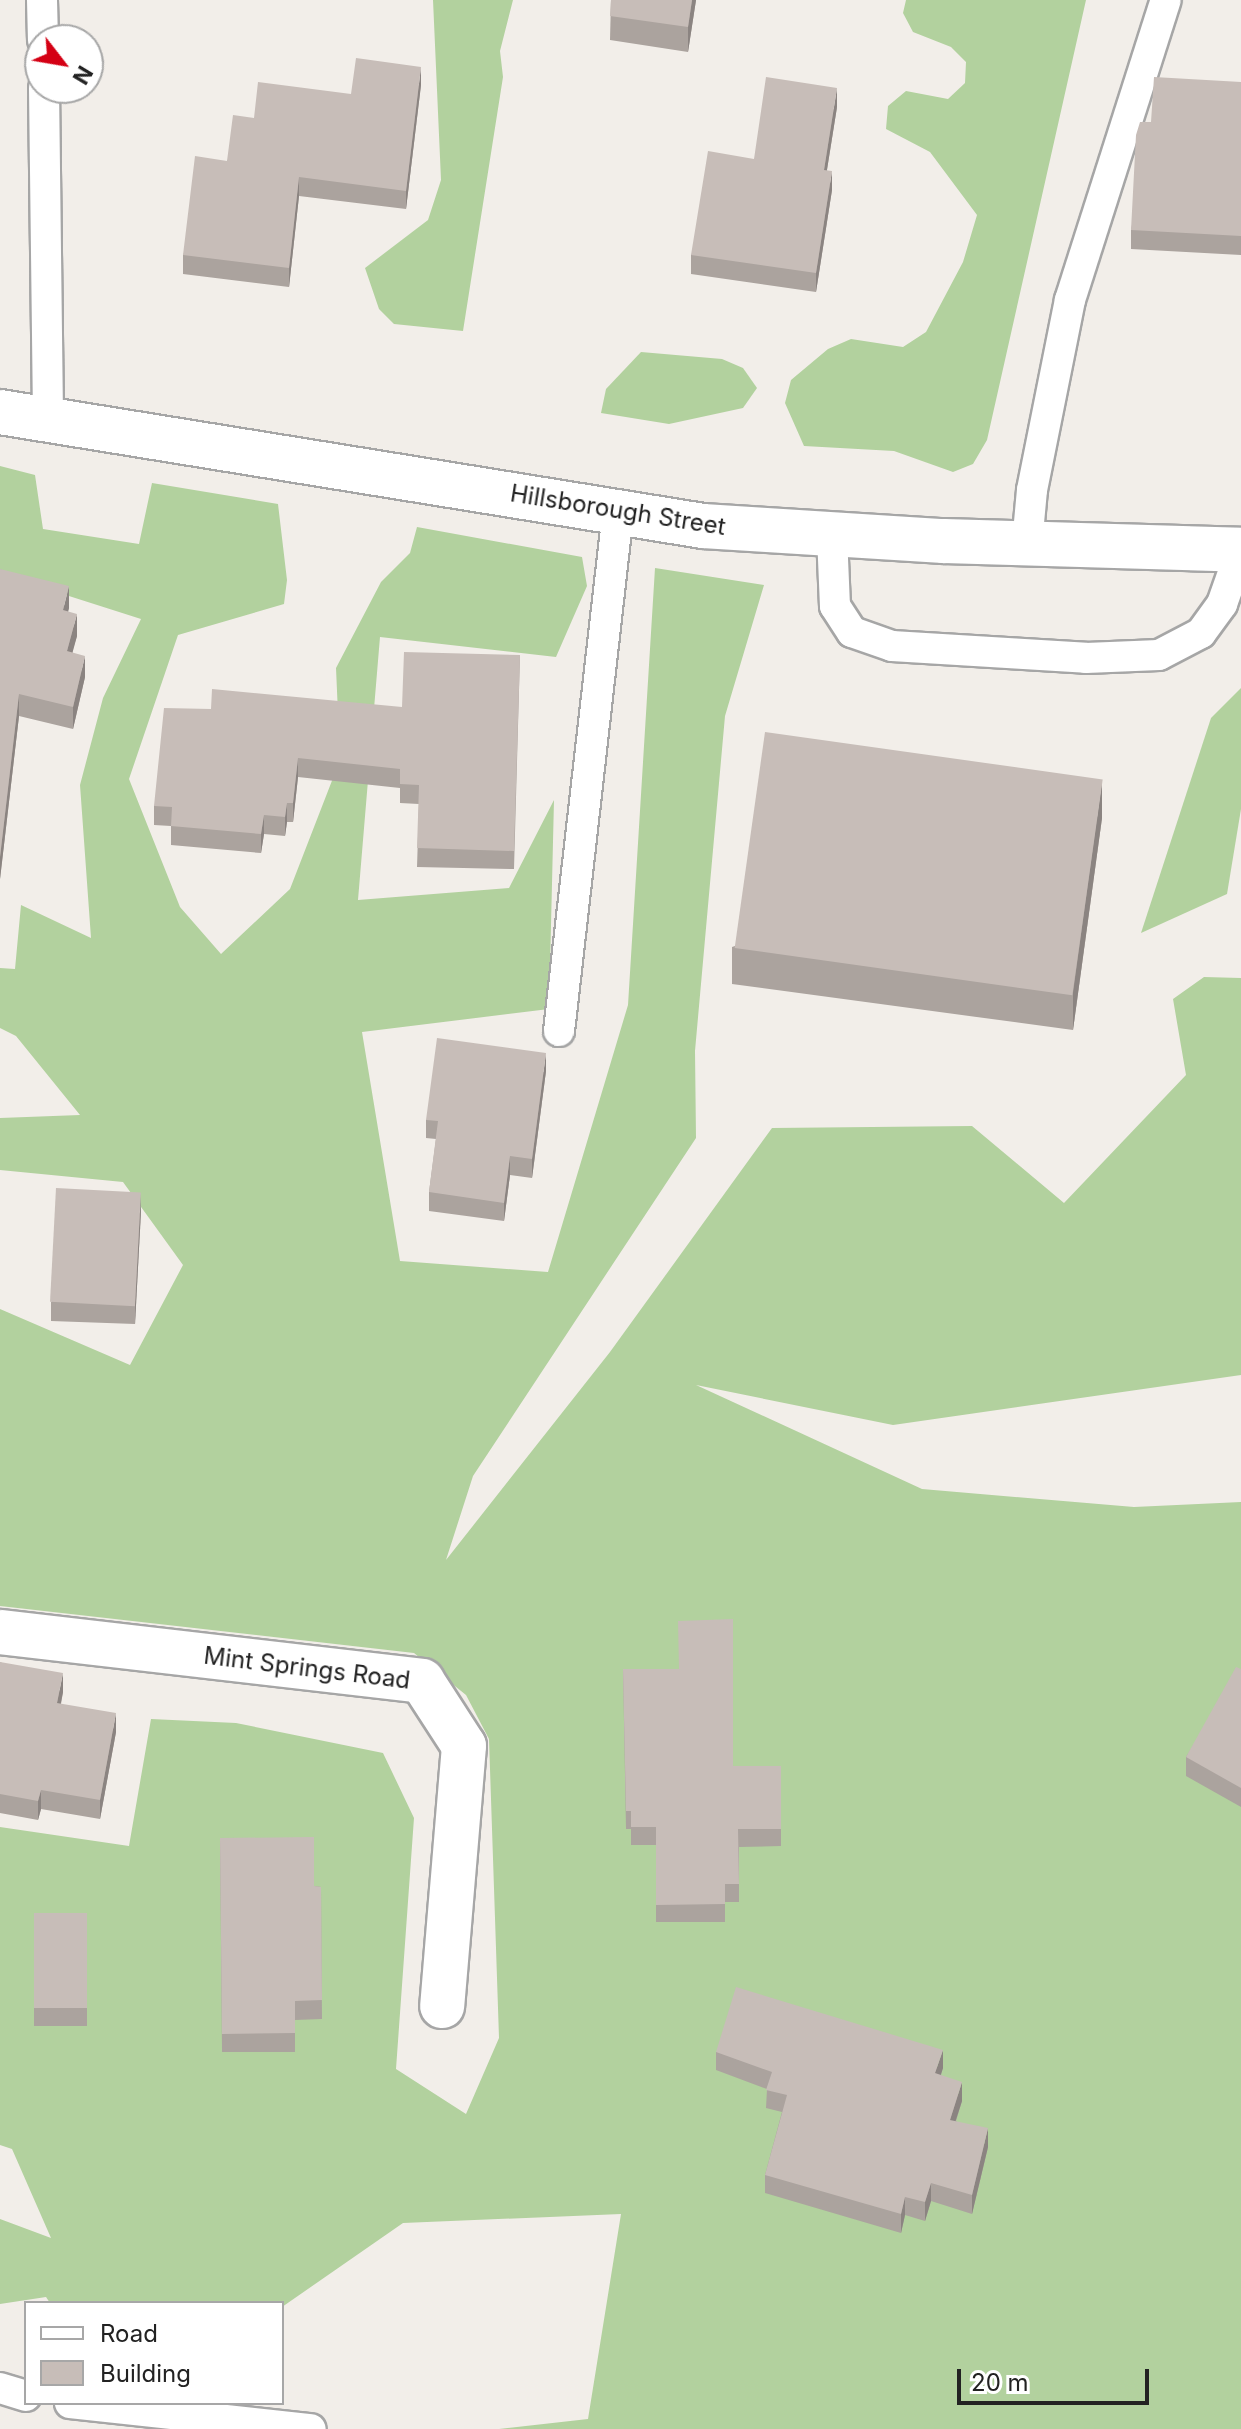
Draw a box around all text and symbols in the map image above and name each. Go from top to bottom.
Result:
north arrow [24,24,104,104]
text: N [67,61,98,89]
street label: Hillsborough Street [508,479,728,541]
street label: Mint Springs Road [202,1641,412,1695]
legend [24,2301,284,2405]
text: Road [100,2319,158,2348]
scale bar [961,2353,1153,2403]
text: Building [100,2359,191,2388]
text: 20 m [971,2368,1029,2397]

